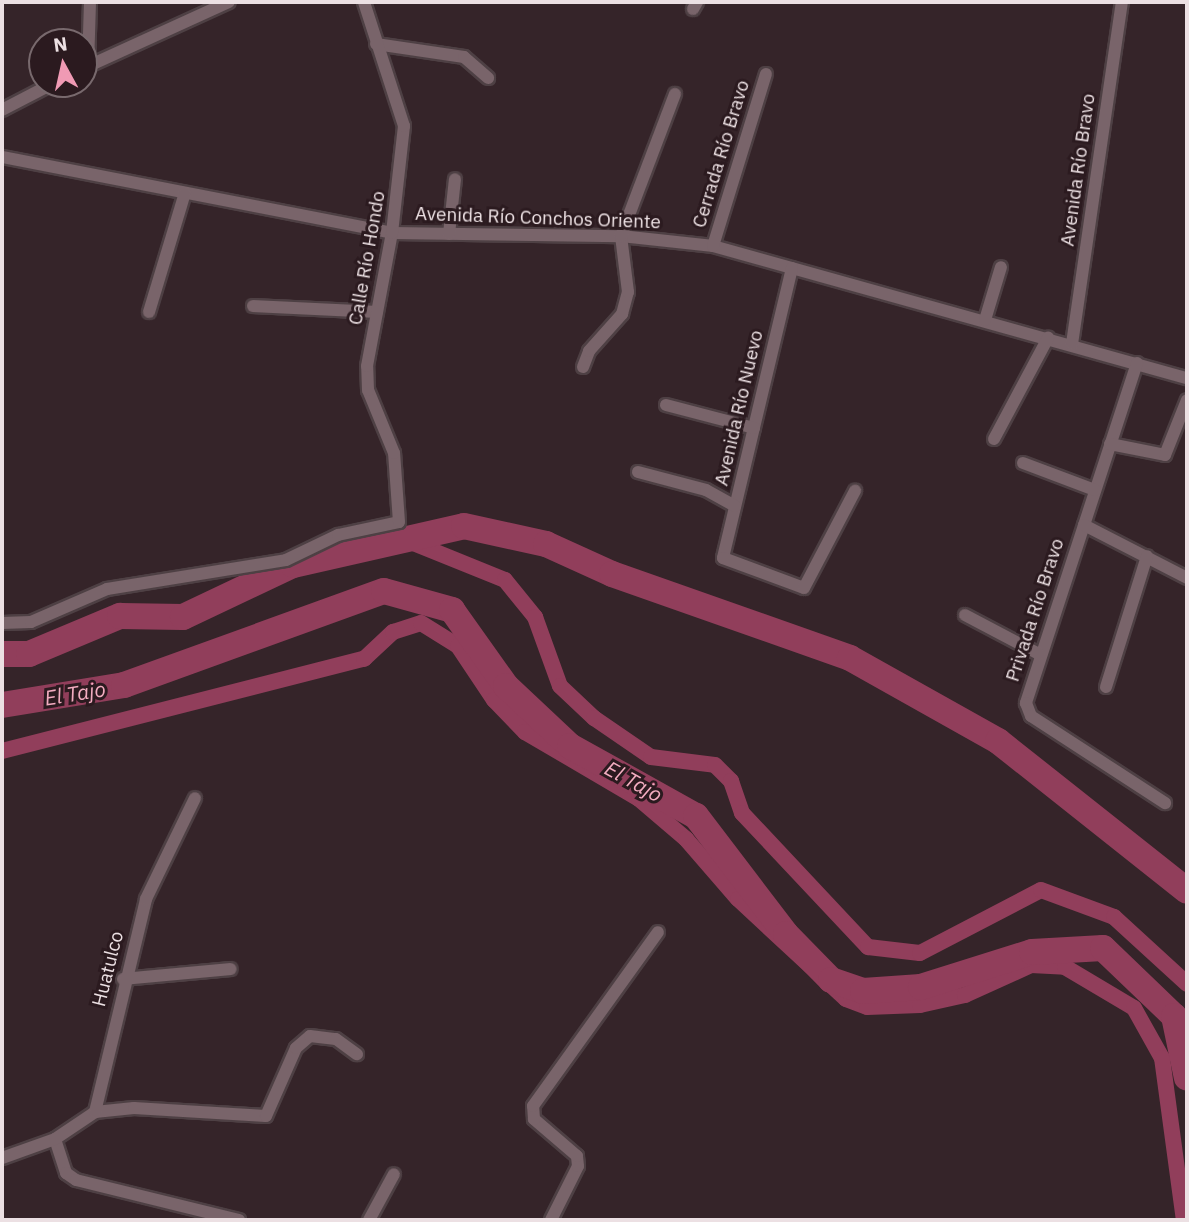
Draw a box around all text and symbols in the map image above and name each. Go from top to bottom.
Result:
north arrow [28,28,98,98]
text: N [52,31,69,57]
street label: Cerrada Río Bravo [688,77,754,231]
street label: Avenida Río Bravo [1056,92,1100,248]
street label: Calle Río Hondo [344,189,390,327]
street label: Avenida Río Conchos Oriente [415,202,661,234]
street label: Avenida Río Nuevo [710,328,768,488]
street label: Privada Río Bravo [1001,536,1069,684]
water label: El Tajo [43,676,107,710]
water label: El Tajo [601,755,667,807]
street label: Huatulco [88,929,128,1009]

